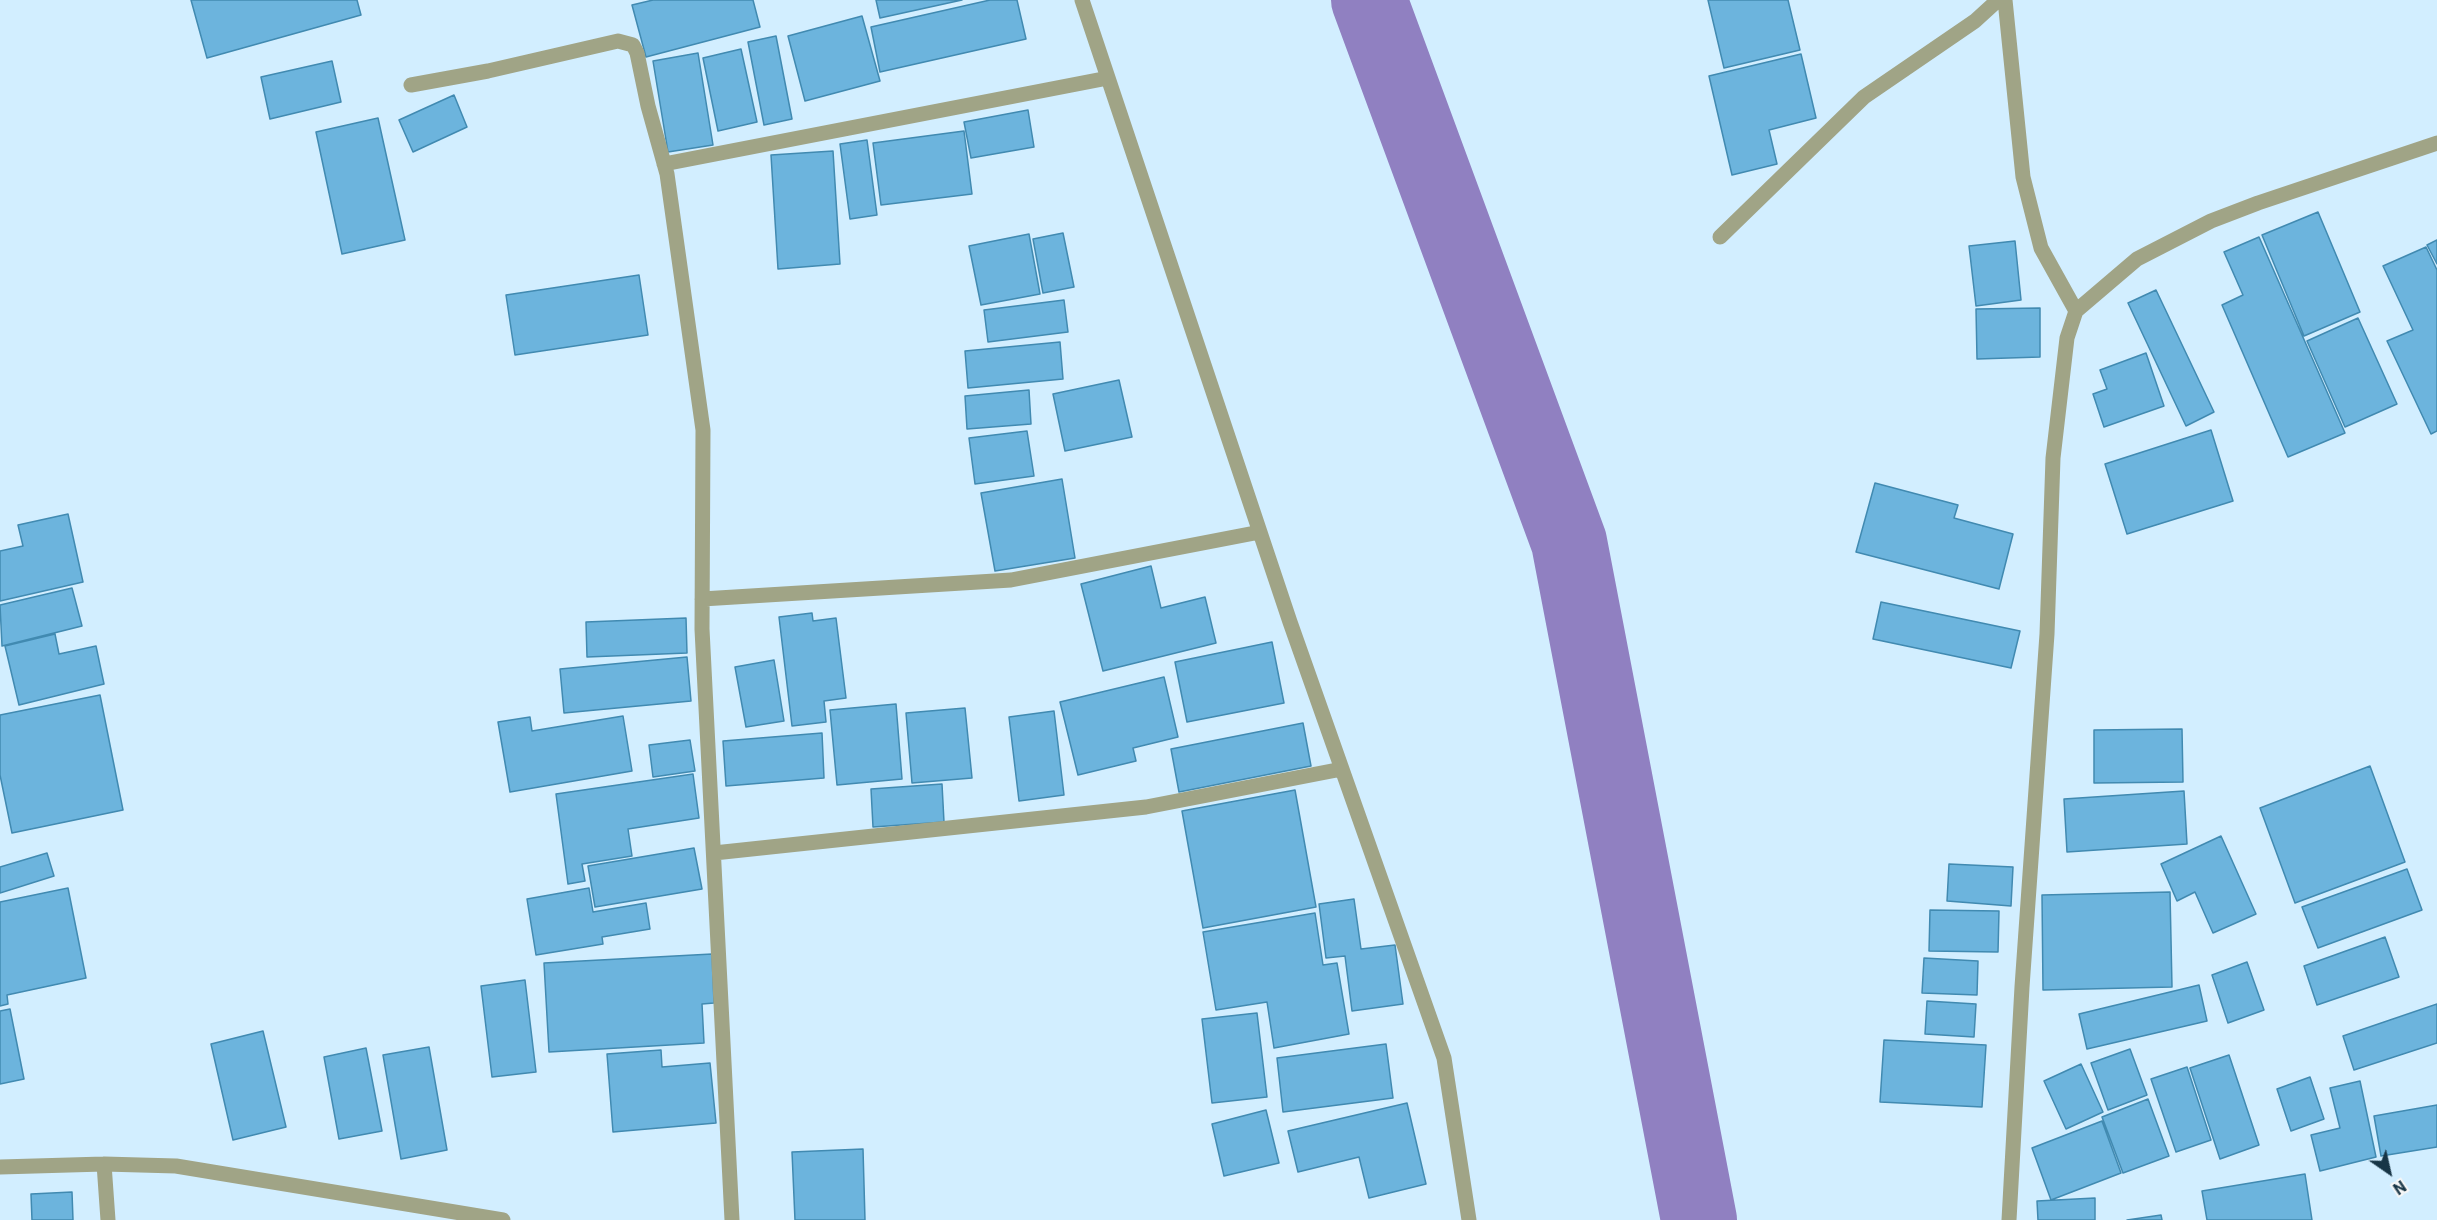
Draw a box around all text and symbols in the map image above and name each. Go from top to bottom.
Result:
north arrow [2359,1142,2419,1202]
text: N [2389,1176,2409,1198]

